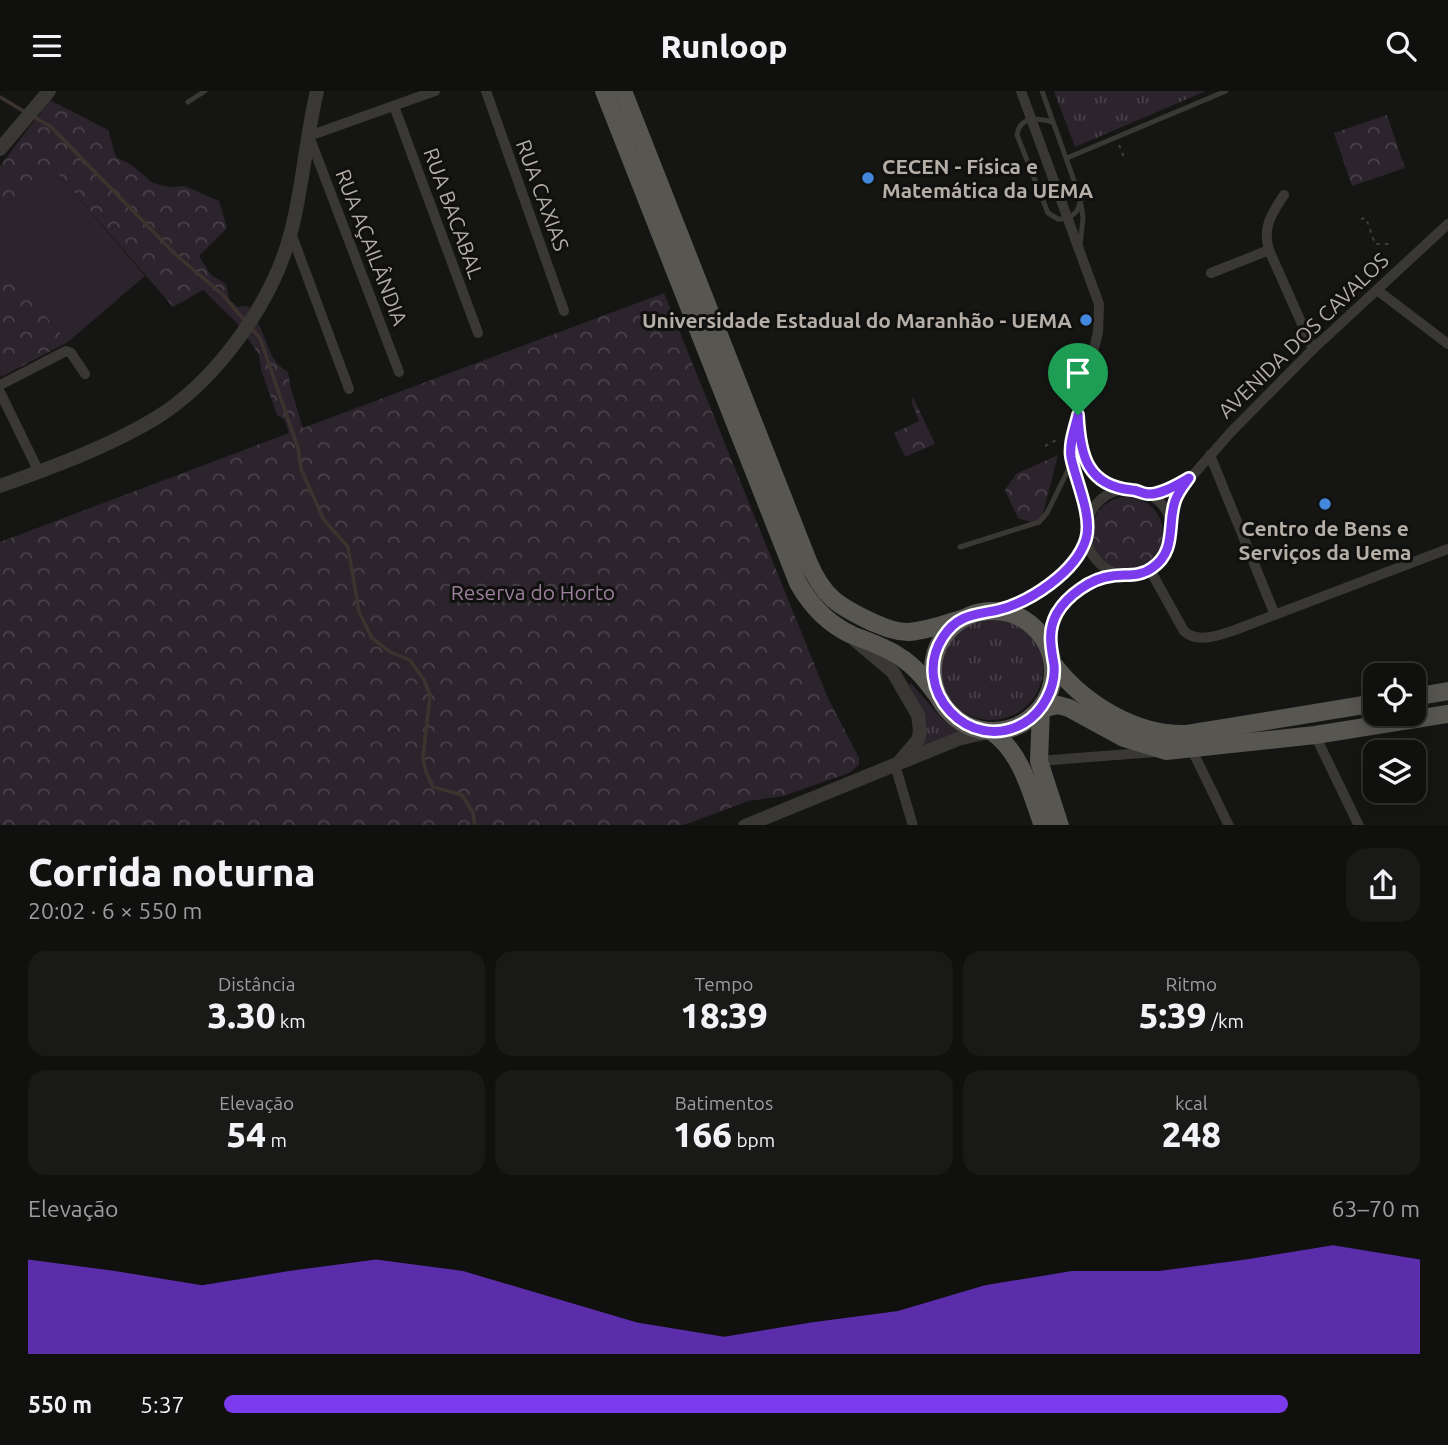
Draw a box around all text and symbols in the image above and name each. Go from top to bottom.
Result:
icon: menu [28,27,66,65]
icon: search [1382,27,1420,65]
text: Runloop [660,28,788,64]
street label: RUA CAXIAS [512,136,574,254]
street label: RUA BACABAL [419,144,489,282]
place label: CECEN - Física e Matemática da UEMA [882,154,1093,202]
street label: RUA AÇAILÂNDIA [331,165,413,329]
marker: CECEN - Física e Matemática da UEMA [860,170,876,186]
street label: AVENIDA DOS CAVALOS [1213,247,1393,423]
place label: Universidade Estadual do Maranhão - UEMA [642,308,1072,332]
marker: Universidade Estadual do Maranhão - UEMA [1078,312,1094,328]
pin [1048,343,1108,415]
icon: arrive [1059,354,1097,392]
marker: Centro de Bens e Serviços da Uema [1317,496,1333,512]
place label: Centro de Bens e Serviços da Uema [1238,516,1412,564]
park label: Reserva do Horto [451,580,615,604]
map controls [1363,663,1426,803]
button: locate [1363,663,1426,726]
button: layers [1363,740,1426,803]
button: share [1346,848,1420,922]
text: Corrida noturna [28,851,316,893]
text: 20:02 · 6 × 550 m [28,898,202,923]
text: Distância [218,973,295,995]
text: Tempo [695,973,753,995]
text: Ritmo [1166,973,1217,995]
text: 3.30 [208,995,275,1035]
text: 18:39 [680,995,768,1035]
text: 5:39 [1139,995,1207,1035]
text: km [275,1010,306,1032]
text: /km [1207,1010,1244,1032]
text: Elevação [219,1092,294,1114]
text: Batimentos [675,1092,773,1114]
text: kcal [1175,1092,1208,1114]
text: 54 [227,1114,266,1154]
text: 166 [673,1114,732,1154]
text: 248 [1162,1114,1221,1154]
text: m [266,1129,287,1151]
text: bpm [732,1129,775,1151]
text: Elevação [28,1196,119,1221]
text: 63–70 m [1332,1196,1420,1221]
text: 550 m [28,1392,92,1417]
text: 5:37 [140,1392,185,1417]

